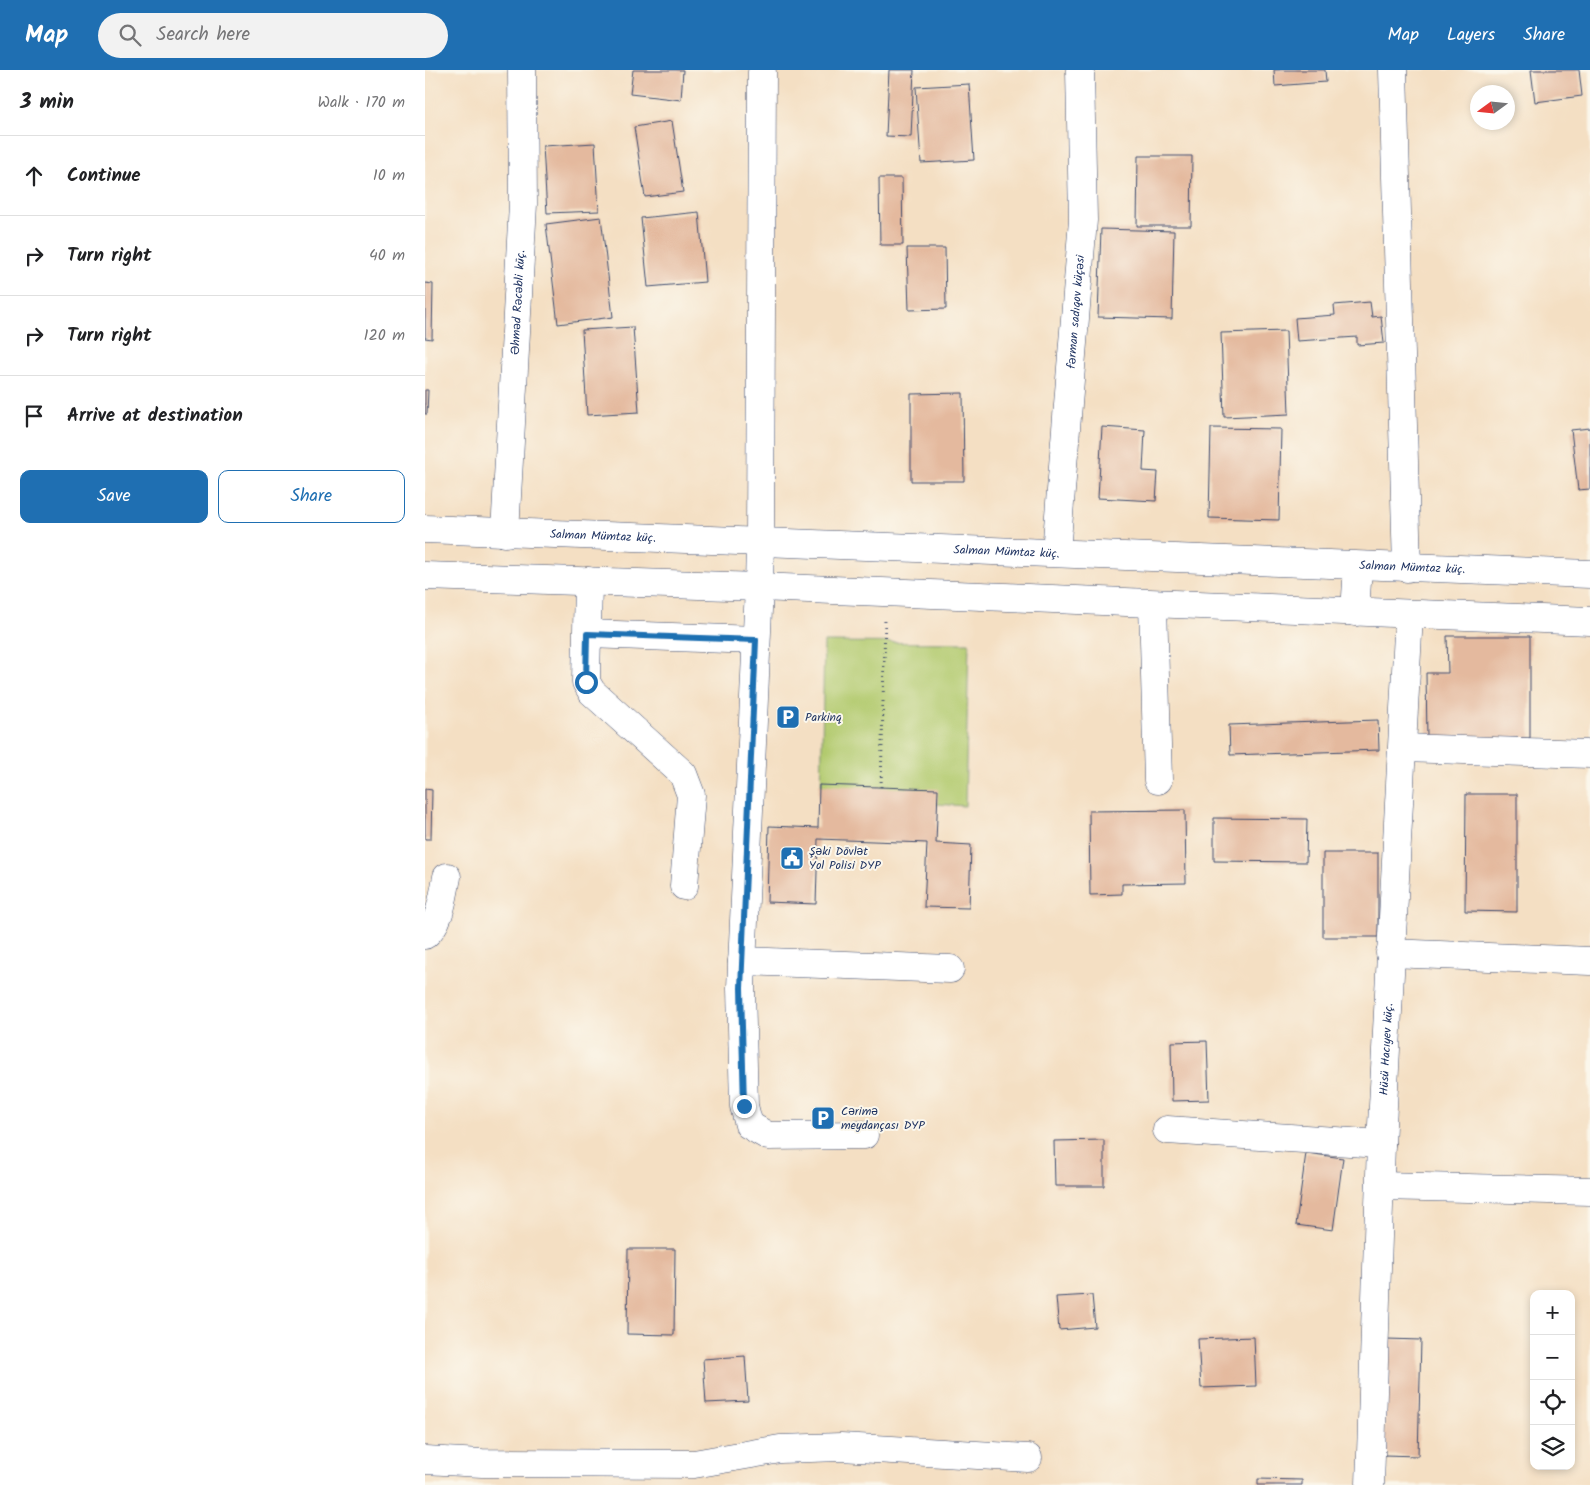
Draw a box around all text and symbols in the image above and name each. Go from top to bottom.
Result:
search box [98,13,448,58]
text: Map [25,16,68,55]
text: Search here [156,20,250,50]
icon: search [116,21,144,49]
text: Map [1388,21,1419,50]
text: Layers [1447,21,1495,50]
text: Share [1523,21,1565,50]
north arrow [1470,85,1515,130]
text: 3 min [20,86,74,119]
text: Walk · 170 m [317,90,405,115]
text: Continue [67,161,140,191]
icon: ahead [20,162,48,190]
text: 10 m [373,163,405,188]
text: Turn right [67,241,152,271]
icon: right [20,242,48,270]
text: 40 m [369,243,405,268]
street label: Əhməd Rəcəbli küç. [505,249,530,355]
street label: fərman sadıqov küçəsi [1061,253,1090,369]
text: Turn right [67,321,152,351]
icon: right [20,322,48,350]
text: 120 m [364,323,405,348]
text: Arrive at destination [67,401,243,431]
icon: arrive [20,402,48,430]
button: Save [20,470,208,523]
button: Share [218,470,405,523]
street label: Salman Mümtaz küç. [549,524,656,547]
street label: Salman Mümtaz küç. [953,540,1060,563]
street label: Salman Mümtaz küç. [1359,556,1466,579]
route start [575,671,598,694]
parking icon: Parkinq [775,704,801,730]
place label: Parkinq [805,708,842,727]
place label: Şəki Dövlət Yol Polisi DYP [809,842,881,875]
public building icon: Şəki Dövlət Yol Polisi DYP [779,845,805,871]
street label: Hüsü Hacıyev küç. [1374,1003,1398,1096]
route end [733,1095,756,1118]
place label: Cərimə meydançası DYP [841,1102,925,1135]
parking icon: Cərimə meydançası DYP [810,1105,836,1131]
map controls [1530,1290,1575,1470]
button: + [1530,1290,1575,1335]
button: − [1530,1335,1575,1380]
button: locate [1530,1380,1575,1425]
button: layers [1530,1425,1575,1470]

